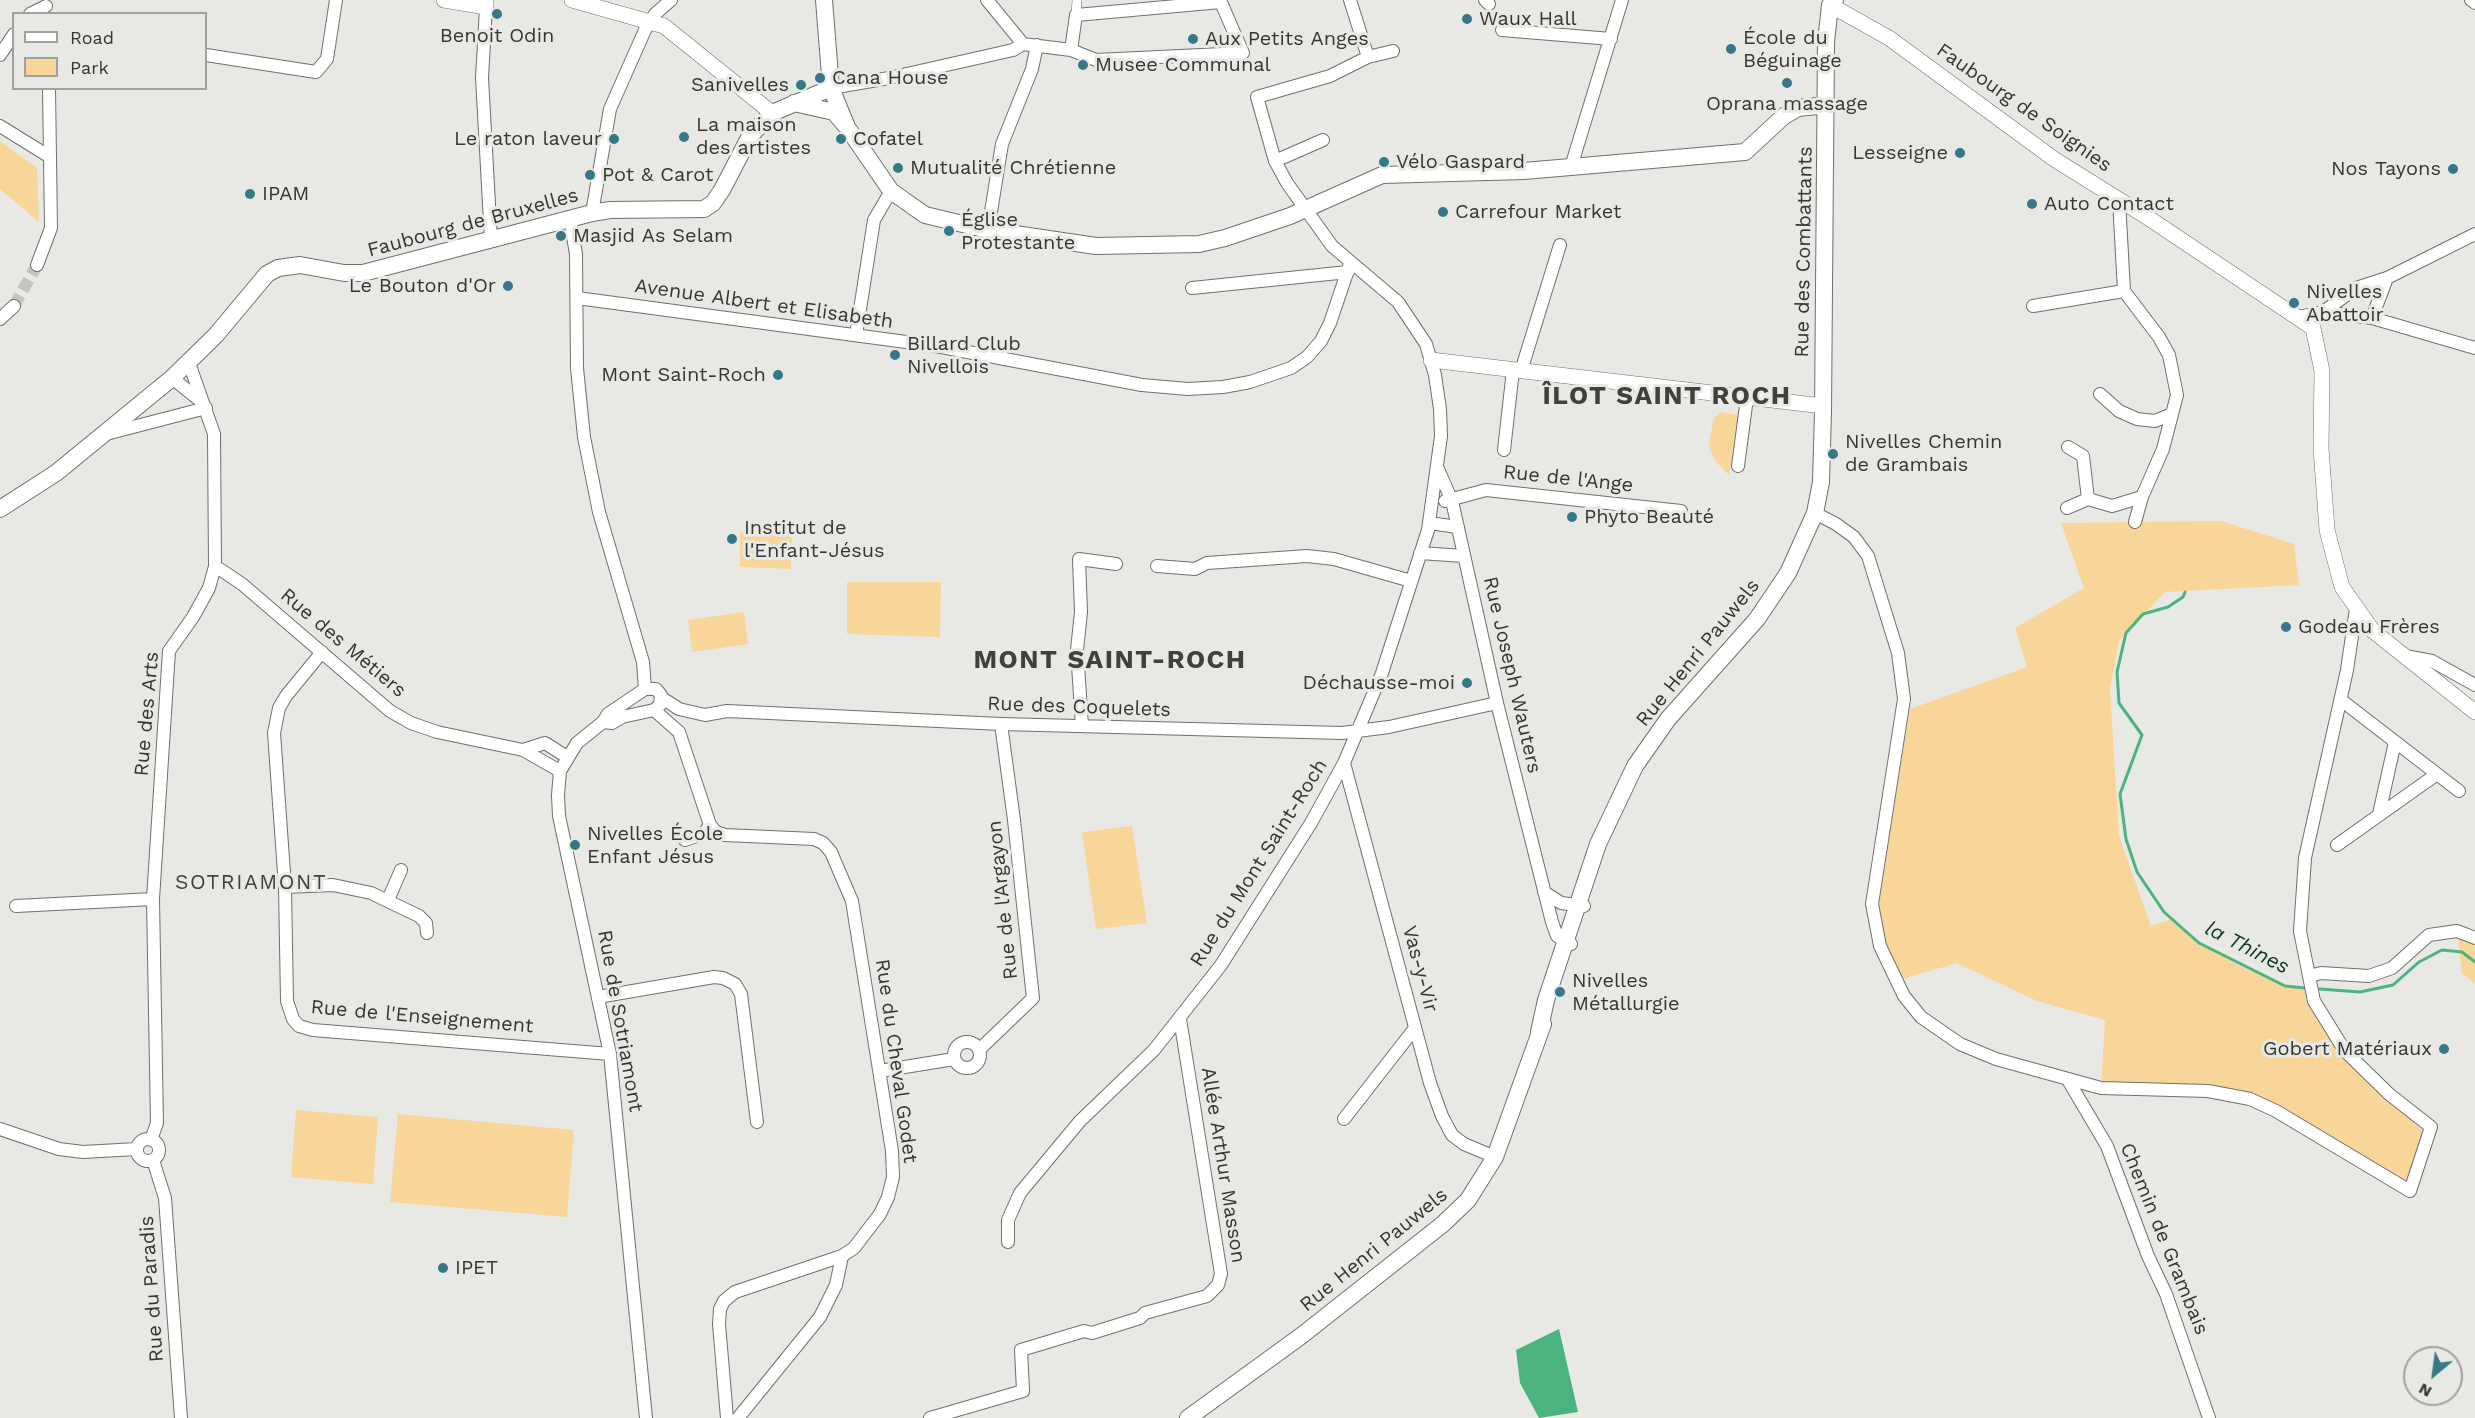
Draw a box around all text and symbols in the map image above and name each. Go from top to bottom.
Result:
marker: Benoit Odin [490,7,504,21]
place label: Waux Hall [1479,7,1577,31]
legend [12,12,207,90]
marker: Waux Hall [1460,12,1474,26]
place label: Benoit Odin [440,24,554,48]
place label: École du Béguinage [1743,26,1842,73]
text: Road [70,27,114,48]
place label: Aux Petits Anges [1205,27,1369,51]
marker: Aux Petits Anges [1186,32,1200,46]
street label: Faubourg de Soignies [1932,38,2116,178]
marker: École du Béguinage [1724,42,1738,56]
place label: Musee Communal [1095,53,1271,77]
text: Park [70,57,109,78]
marker: Musee Communal [1076,58,1090,72]
place label: Cana House [832,66,948,90]
marker: Cana House [813,71,827,85]
place label: Sanivelles [691,73,789,97]
marker: Oprana massage [1780,76,1794,90]
marker: Sanivelles [794,78,808,92]
place label: Oprana massage [1706,92,1868,116]
place label: La maison des artistes [696,113,811,160]
place label: Le raton laveur [454,127,602,151]
place label: Cofatel [853,127,923,151]
marker: La maison des artistes [677,130,691,144]
marker: Le raton laveur [607,132,621,146]
marker: Cofatel [834,132,848,146]
place label: Lesseigne [1852,141,1948,165]
street label: Rue des Combattants [1790,146,1818,358]
marker: Lesseigne [1953,146,1967,160]
place label: Vélo Gaspard [1396,150,1525,174]
marker: Vélo Gaspard [1377,155,1391,169]
place label: Mutualité Chrétienne [910,156,1116,180]
place label: Nos Tayons [2331,157,2441,181]
marker: Mutualité Chrétienne [891,161,905,175]
marker: Nos Tayons [2446,162,2460,176]
place label: Pot & Carot [602,163,713,187]
marker: Pot & Carot [583,168,597,182]
place label: IPAM [262,182,309,206]
street label: Faubourg de Bruxelles [365,183,581,263]
marker: IPAM [243,187,257,201]
place label: Auto Contact [2044,192,2174,216]
marker: Auto Contact [2025,197,2039,211]
place label: Carrefour Market [1455,200,1621,224]
marker: Carrefour Market [1436,205,1450,219]
place label: Église Protestante [961,208,1075,255]
place label: Masjid As Selam [573,224,733,248]
marker: Église Protestante [942,224,956,238]
marker: Masjid As Selam [554,229,568,243]
place label: Le Bouton d'Or [349,274,496,298]
street label: Avenue Albert et Elisabeth [633,274,895,334]
marker: Le Bouton d'Or [501,279,515,293]
place label: Nivelles Abattoir [2306,280,2384,327]
marker: Nivelles Abattoir [2287,296,2301,310]
place label: Billard Club Nivellois [907,332,1021,379]
marker: Billard Club Nivellois [888,348,902,362]
place label: Mont Saint-Roch [601,363,766,387]
marker: Mont Saint-Roch [771,368,785,382]
district label: ÎLOT SAINT ROCH [1543,380,1791,412]
place label: Nivelles Chemin de Grambais [1845,430,2002,477]
marker: Nivelles Chemin de Grambais [1826,447,1840,461]
street label: Rue de l'Ange [1502,460,1634,498]
place label: Phyto Beauté [1584,505,1714,529]
marker: Phyto Beauté [1565,510,1579,524]
place label: Institut de l'Enfant-Jésus [744,516,885,563]
marker: Institut de l'Enfant-Jésus [725,532,739,546]
street label: Rue Joseph Wauters [1478,574,1546,776]
street label: Rue Henri Pauwels [1631,574,1765,732]
street label: Rue des Métiers [275,583,411,703]
place label: Godeau Frères [2298,615,2440,639]
marker: Godeau Frères [2279,620,2293,634]
district label: MONT SAINT-ROCH [973,644,1247,676]
street label: Rue des Arts [130,651,164,777]
place label: Déchausse-moi [1303,671,1455,695]
marker: Déchausse-moi [1460,676,1474,690]
street label: Rue des Coquelets [987,692,1171,722]
street label: Rue du Mont Saint-Roch [1185,755,1333,971]
street label: Rue de l'Argayon [983,819,1023,981]
place label: Nivelles École Enfant Jésus [587,822,723,869]
marker: Nivelles École Enfant Jésus [568,838,582,852]
district label: SOTRIAMONT [175,870,327,896]
water label: la Thines [2201,916,2293,980]
street label: Vas-y-Vir [1397,923,1443,1015]
street label: Rue de Sotriamont [592,928,648,1114]
street label: Rue du Cheval Godet [870,957,922,1165]
place label: Nivelles Métallurgie [1572,969,1680,1016]
marker: Nivelles Métallurgie [1553,985,1567,999]
street label: Rue de l'Enseignement [310,995,534,1039]
place label: Gobert Matériaux [2263,1037,2432,1061]
marker: Gobert Matériaux [2437,1042,2451,1056]
street label: Allée Arthur Masson [1196,1065,1250,1265]
street label: Chemin de Grambais [2115,1140,2213,1338]
street label: Rue Henri Pauwels [1295,1183,1453,1317]
street label: Rue du Paradis [135,1215,169,1363]
place label: IPET [455,1256,498,1280]
marker: IPET [436,1261,450,1275]
north arrow [2403,1346,2463,1406]
text: N [2415,1379,2435,1402]

